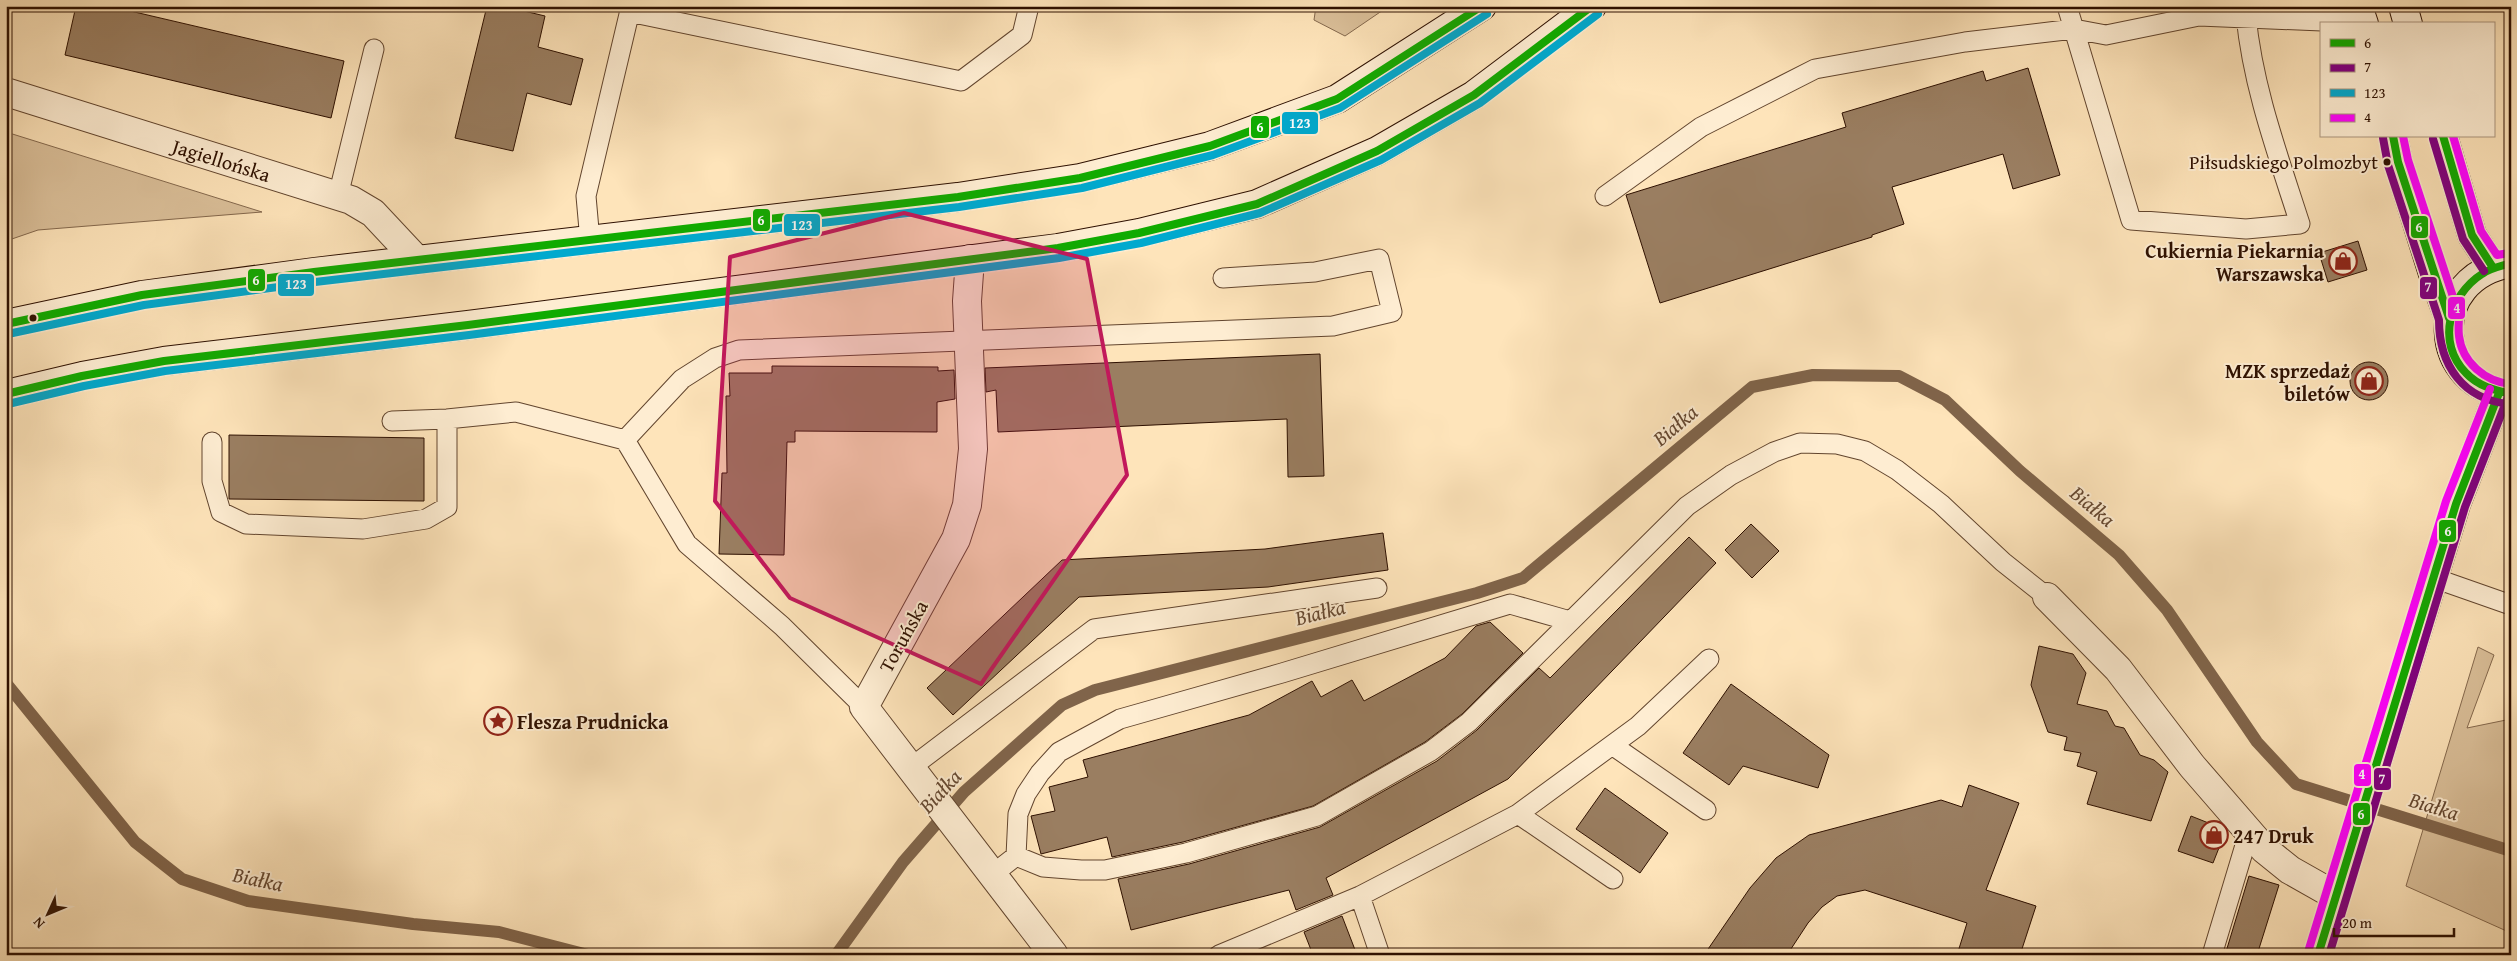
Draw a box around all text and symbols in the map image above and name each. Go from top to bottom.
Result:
legend [2320,22,2494,138]
text: 6 [2364,32,2371,53]
text: 7 [2364,56,2371,77]
text: 123 [2364,82,2386,103]
text: 4 [2364,106,2371,127]
line badge: 123 [1281,111,1319,135]
text: 123 [1289,113,1311,133]
line badge: 6 [1250,115,1270,139]
text: 6 [1256,117,1264,137]
street label: Jagiellońska [166,130,275,189]
place label: Piłsudskiego Polmozbyt [2189,148,2378,176]
marker: Piłsudskiego Polmozbyt [2382,157,2392,167]
line badge: 6 [752,208,771,232]
text: 6 [757,210,765,230]
line badge: 123 [783,213,821,237]
text: 123 [791,215,813,235]
line badge: 6 [2410,215,2429,239]
text: 6 [2415,217,2423,237]
place label: Cukiernia Piekarnia Warszawska [2145,236,2325,288]
shop icon: Cukiernia Piekarnia Warszawska [2328,246,2358,276]
line badge: 6 [247,268,266,292]
text: 6 [252,270,260,290]
line badge: 123 [277,273,315,297]
text: 123 [285,274,307,294]
line badge: 7 [2419,276,2438,300]
text: 7 [2424,277,2432,297]
line badge: 4 [2447,296,2466,320]
text: 4 [2453,298,2461,318]
unlabelled marker [28,313,38,323]
place label: MZK sprzedaż biletów [2225,356,2351,408]
shop icon: MZK sprzedaż biletów [2354,366,2384,396]
water label: Białka [1645,397,1705,454]
water label: Białka [2063,477,2123,534]
line badge: 6 [2438,519,2457,543]
text: 6 [2444,521,2452,541]
water label: Białka [1291,591,1349,633]
street label: Toruńska [871,594,935,677]
place icon: Flesza Prudnicka [483,706,513,736]
place label: Flesza Prudnicka [517,707,669,736]
water label: Białka [911,762,969,821]
line badge: 4 [2353,763,2372,787]
text: 4 [2358,764,2366,784]
line badge: 7 [2373,767,2392,791]
text: 7 [2378,769,2386,789]
water label: Białka [2404,783,2463,828]
line badge: 6 [2352,802,2371,826]
text: 6 [2357,804,2365,824]
shop icon: 247 Druk [2199,820,2229,850]
place label: 247 Druk [2233,821,2314,850]
water label: Białka [229,858,286,899]
north arrow [22,888,72,938]
scale bar [2334,906,2454,938]
text: N [28,912,49,933]
text: 20 m [2342,912,2373,933]

